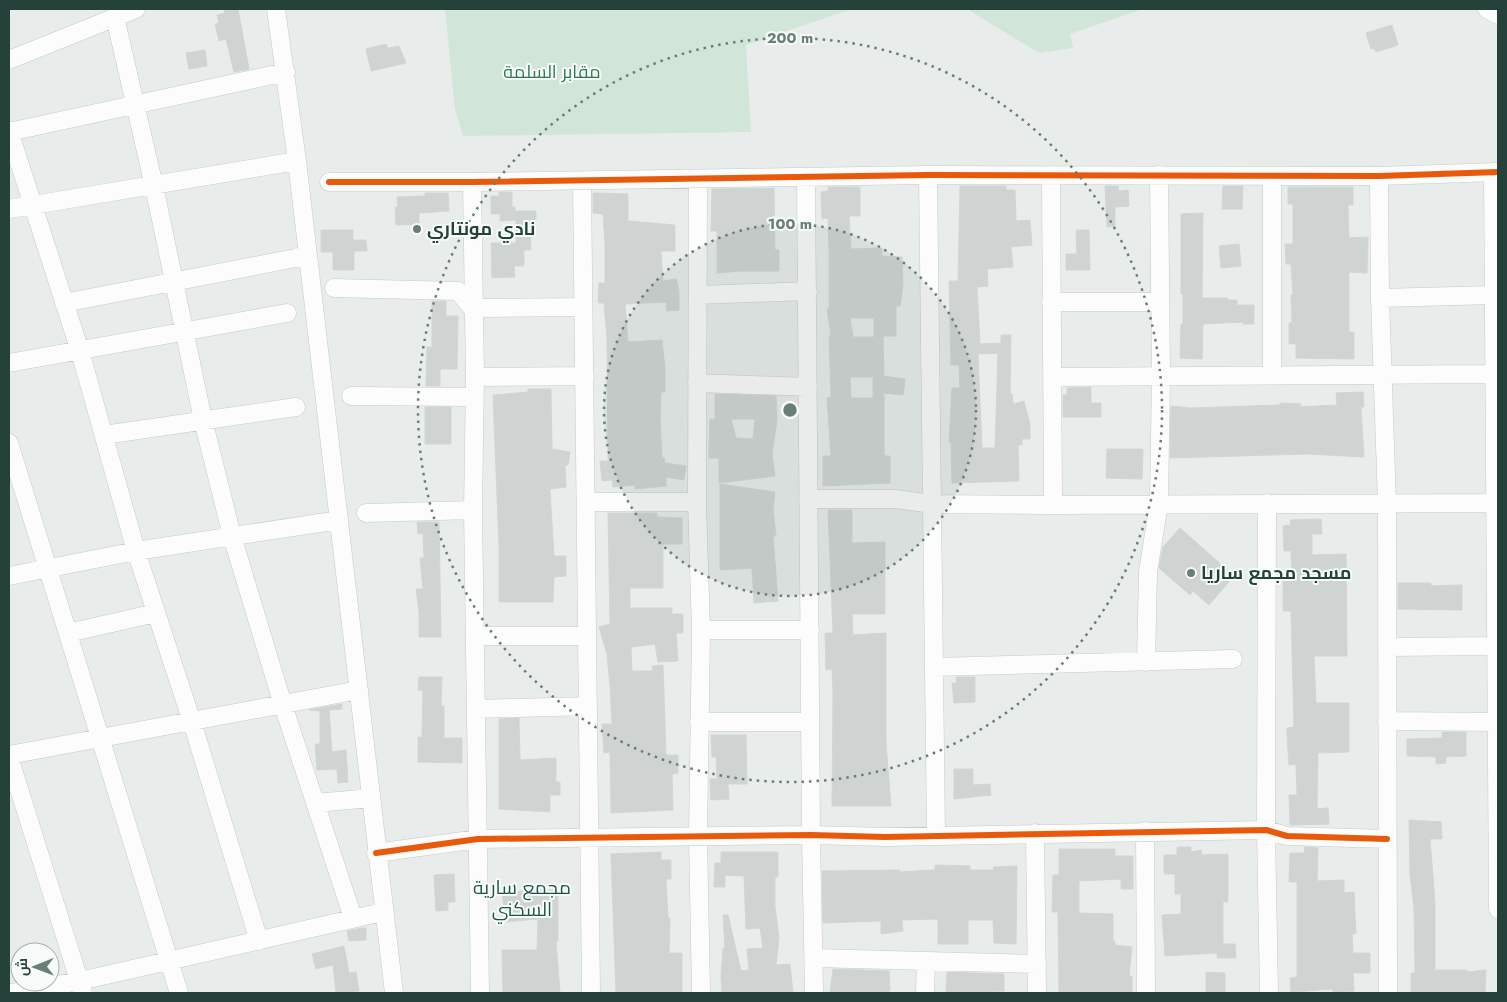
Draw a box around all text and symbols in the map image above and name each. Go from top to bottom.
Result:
text: 200 m [767,27,813,49]
park label: مقابر السلمة [503,59,601,85]
text: 100 m [768,213,812,235]
place label: نادي مونتاري [427,216,535,243]
marker: نادي مونتاري [411,223,423,235]
centre of rings [781,401,799,419]
place label: مسجد مجمع ساريا [1201,560,1352,586]
marker: مسجد مجمع ساريا [1185,567,1197,579]
district label: مجمع سارية السكني [473,874,571,924]
north arrow [10,942,60,992]
text: ش [12,958,32,976]

